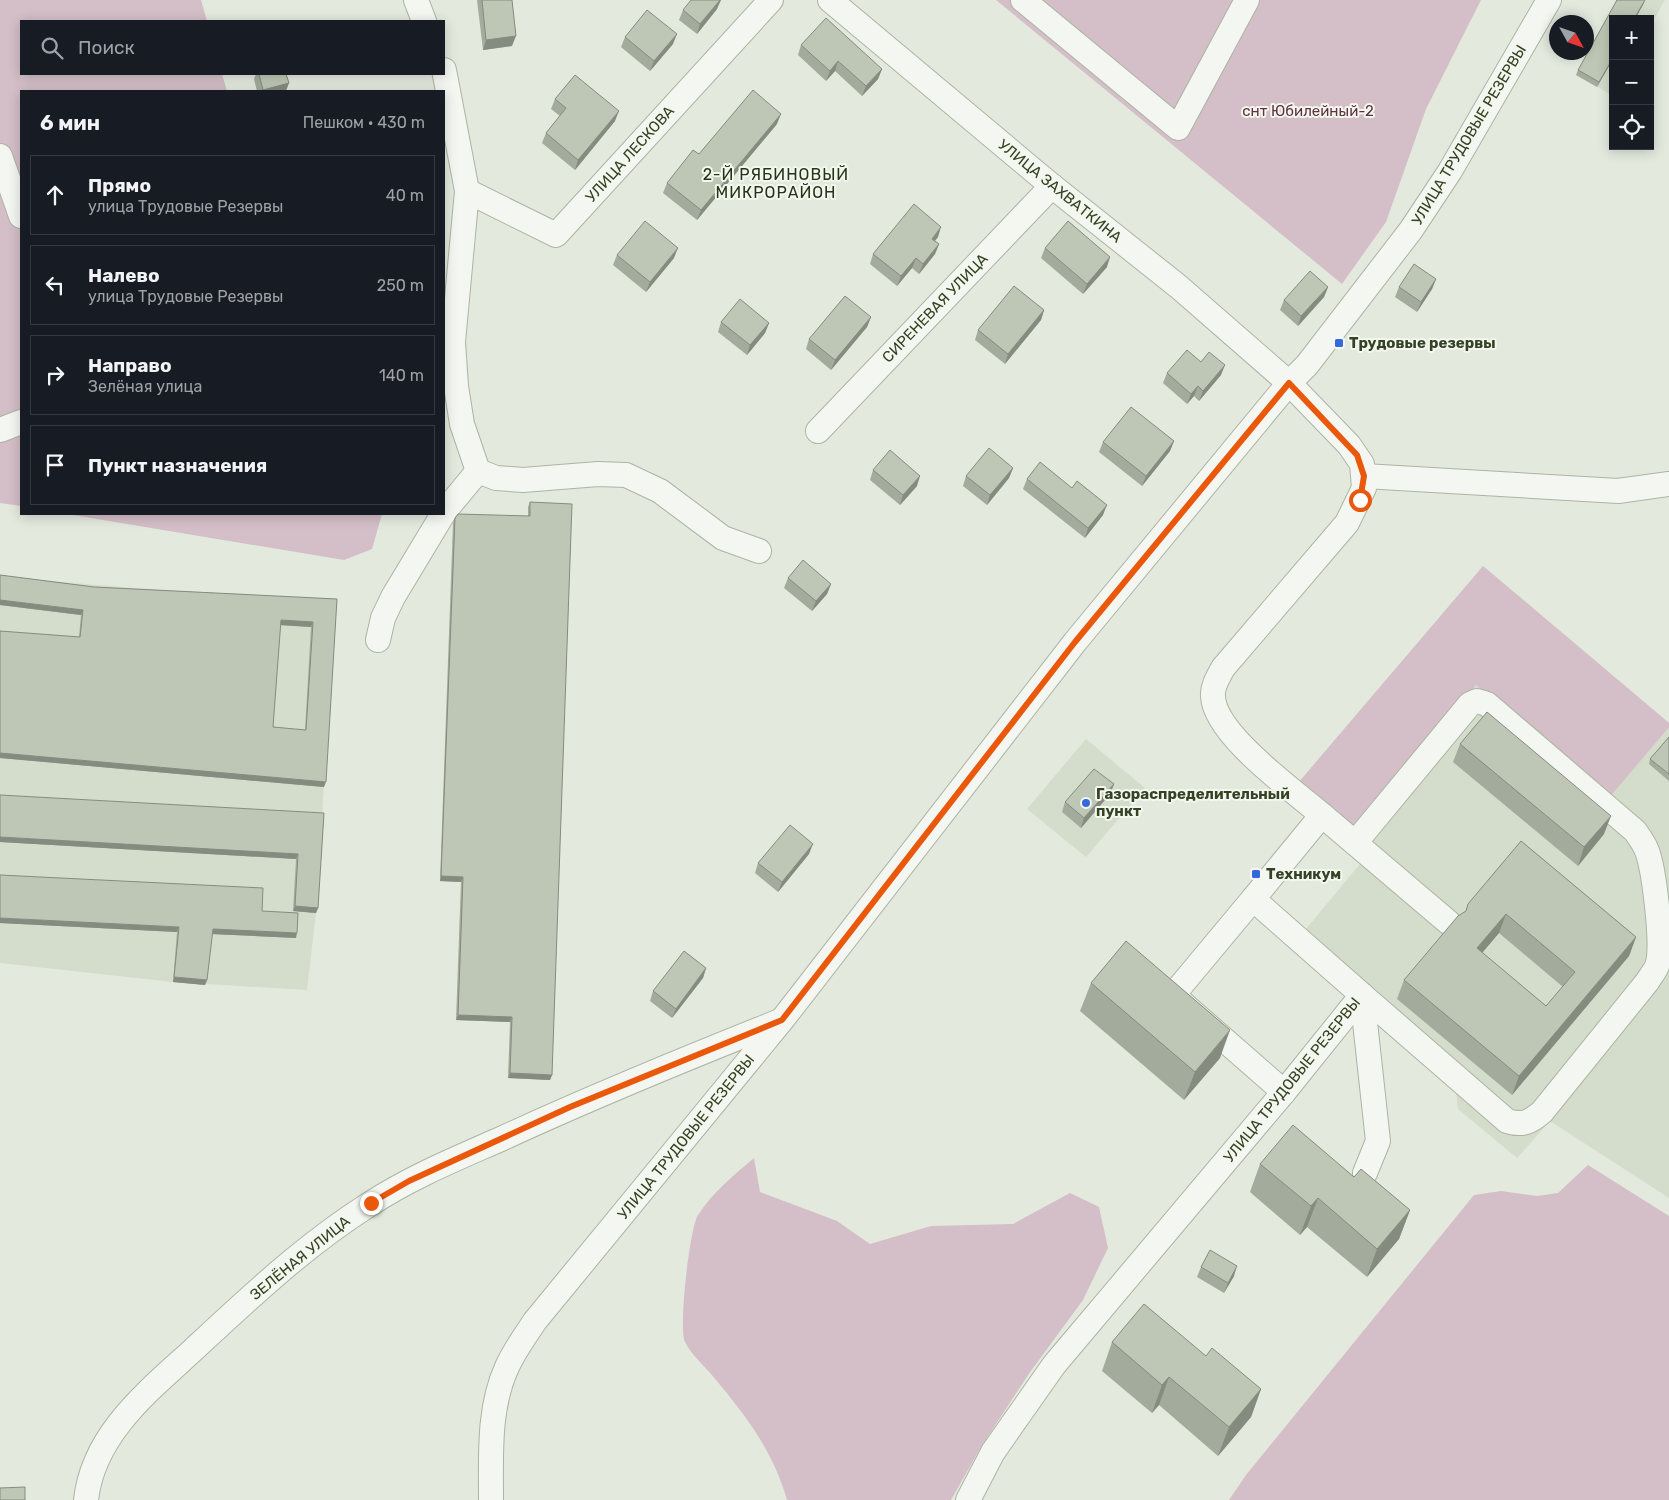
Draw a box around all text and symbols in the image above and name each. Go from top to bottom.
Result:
north arrow [1549,15,1594,60]
map controls [1609,15,1654,150]
button: + [1609,15,1654,60]
search box [20,20,445,75]
icon: search [38,34,66,62]
text: Поиск [78,36,135,59]
street label: УЛИЦА ТРУДОВЫЕ РЕЗЕРВЫ [1408,42,1530,228]
button: − [1609,60,1654,105]
street label: УЛИЦА ЛЕСКОВА [582,102,678,206]
park label: снт Юбилейный-2 [1242,102,1374,120]
button: locate [1609,105,1654,150]
text: 6 мин [40,110,100,135]
text: Пешком · 430 m [303,113,425,132]
street label: УЛИЦА ЗАХВАТКИНА [995,136,1125,246]
district label: 2-Й РЯБИНОВЫЙ МИКРОРАЙОН [703,165,849,202]
text: Прямо [88,174,151,197]
icon: ahead [41,181,69,209]
text: 40 m [386,186,424,205]
text: улица Трудовые Резервы [88,197,283,216]
street label: СИРЕНЕВАЯ УЛИЦА [878,250,992,366]
text: Налево [88,264,160,287]
icon: left [41,271,69,299]
text: 250 m [377,276,424,295]
text: улица Трудовые Резервы [88,287,283,306]
place label: Трудовые резервы [1349,334,1496,352]
marker: Трудовые резервы [1333,337,1345,349]
text: Направо [88,354,172,377]
icon: right [41,361,69,389]
text: 140 m [379,366,424,385]
text: Зелёная улица [88,377,202,396]
icon: arrive [41,451,69,479]
text: Пункт назначения [88,454,267,477]
route start [1349,489,1372,512]
place label: Газораспределительный пункт [1096,785,1290,820]
marker: Газораспределительный пункт [1080,797,1092,809]
place label: Техникум [1266,865,1341,883]
marker: Техникум [1250,868,1262,880]
street label: УЛИЦА ТРУДОВЫЕ РЕЗЕРВЫ [1220,994,1364,1166]
street label: УЛИЦА ТРУДОВЫЕ РЕЗЕРВЫ [614,1051,758,1223]
route end [360,1192,383,1215]
street label: ЗЕЛЁНАЯ УЛИЦА [246,1212,354,1304]

